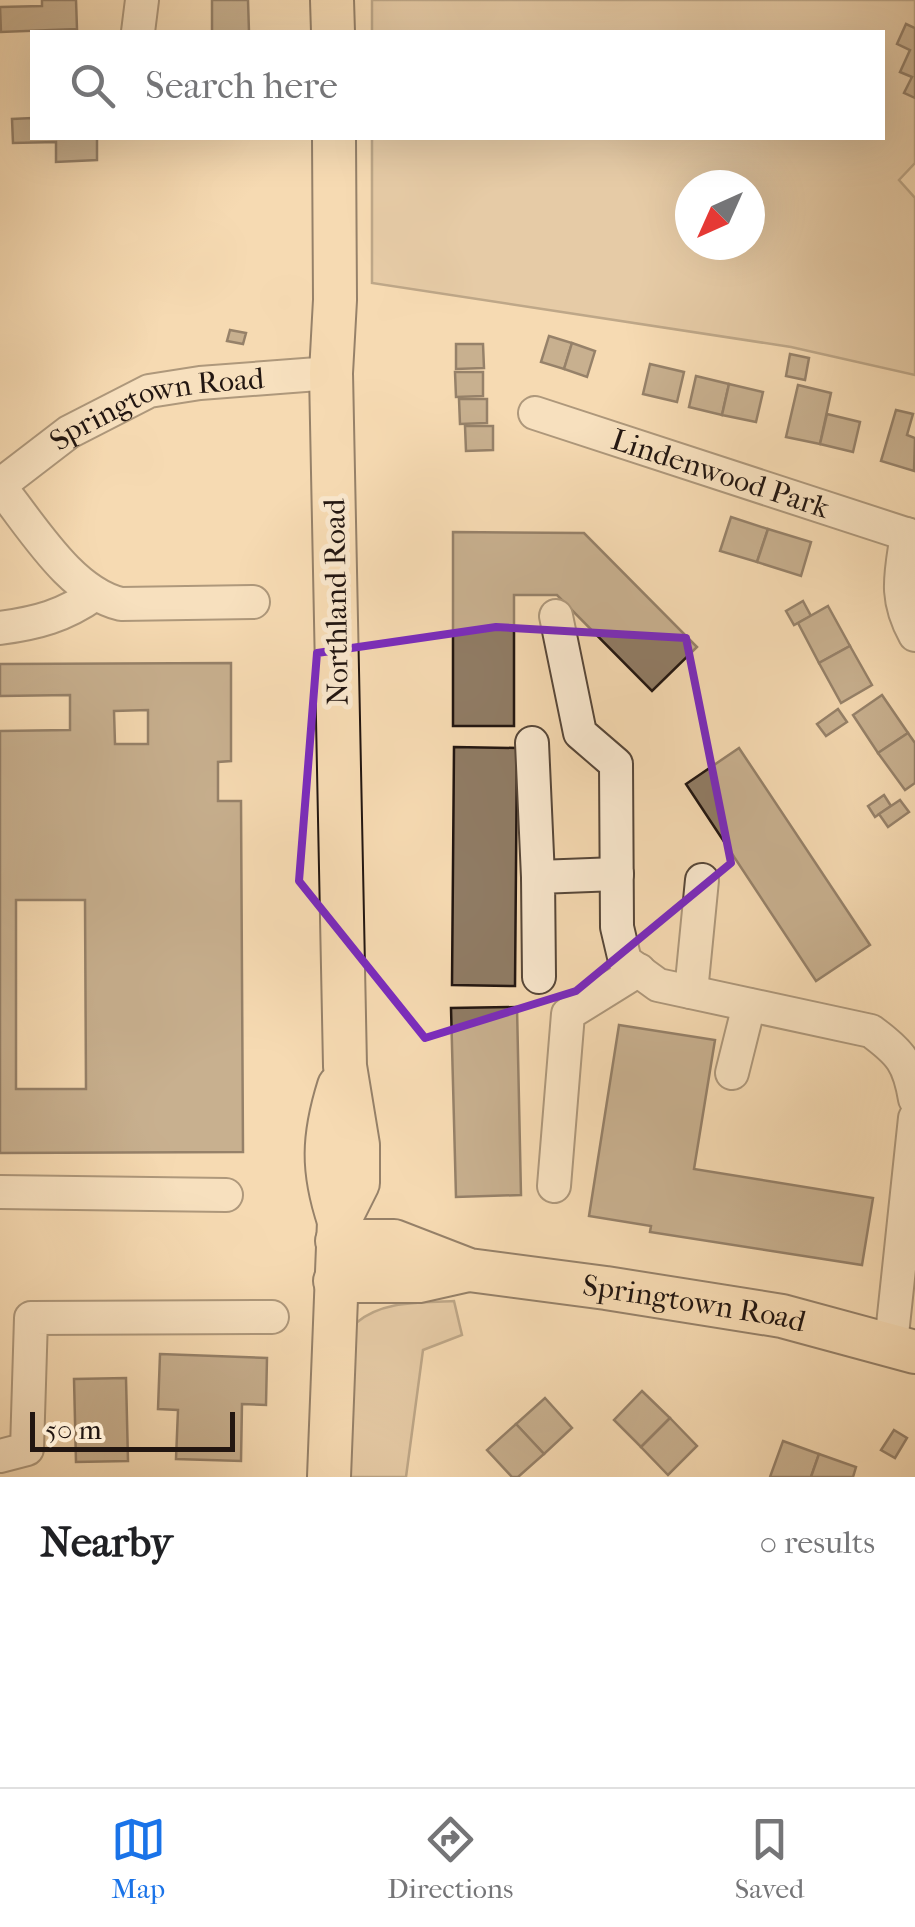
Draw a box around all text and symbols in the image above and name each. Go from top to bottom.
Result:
search box [30,30,885,140]
icon: search [65,58,120,113]
text: Search here [145,63,338,108]
north arrow [675,170,765,260]
street label: Springtown Road [43,361,266,458]
street label: Lindenwood Park [607,422,834,526]
street label: Northland Road [317,498,356,706]
street label: Springtown Road [581,1268,810,1340]
scale bar [30,1407,235,1452]
text: 50 m [45,1413,102,1446]
text: Nearby [40,1518,172,1567]
text: 0 results [759,1524,875,1561]
tab: Map [111,1812,166,1905]
tab: Directions [387,1812,513,1905]
tab: Saved [735,1812,804,1905]

